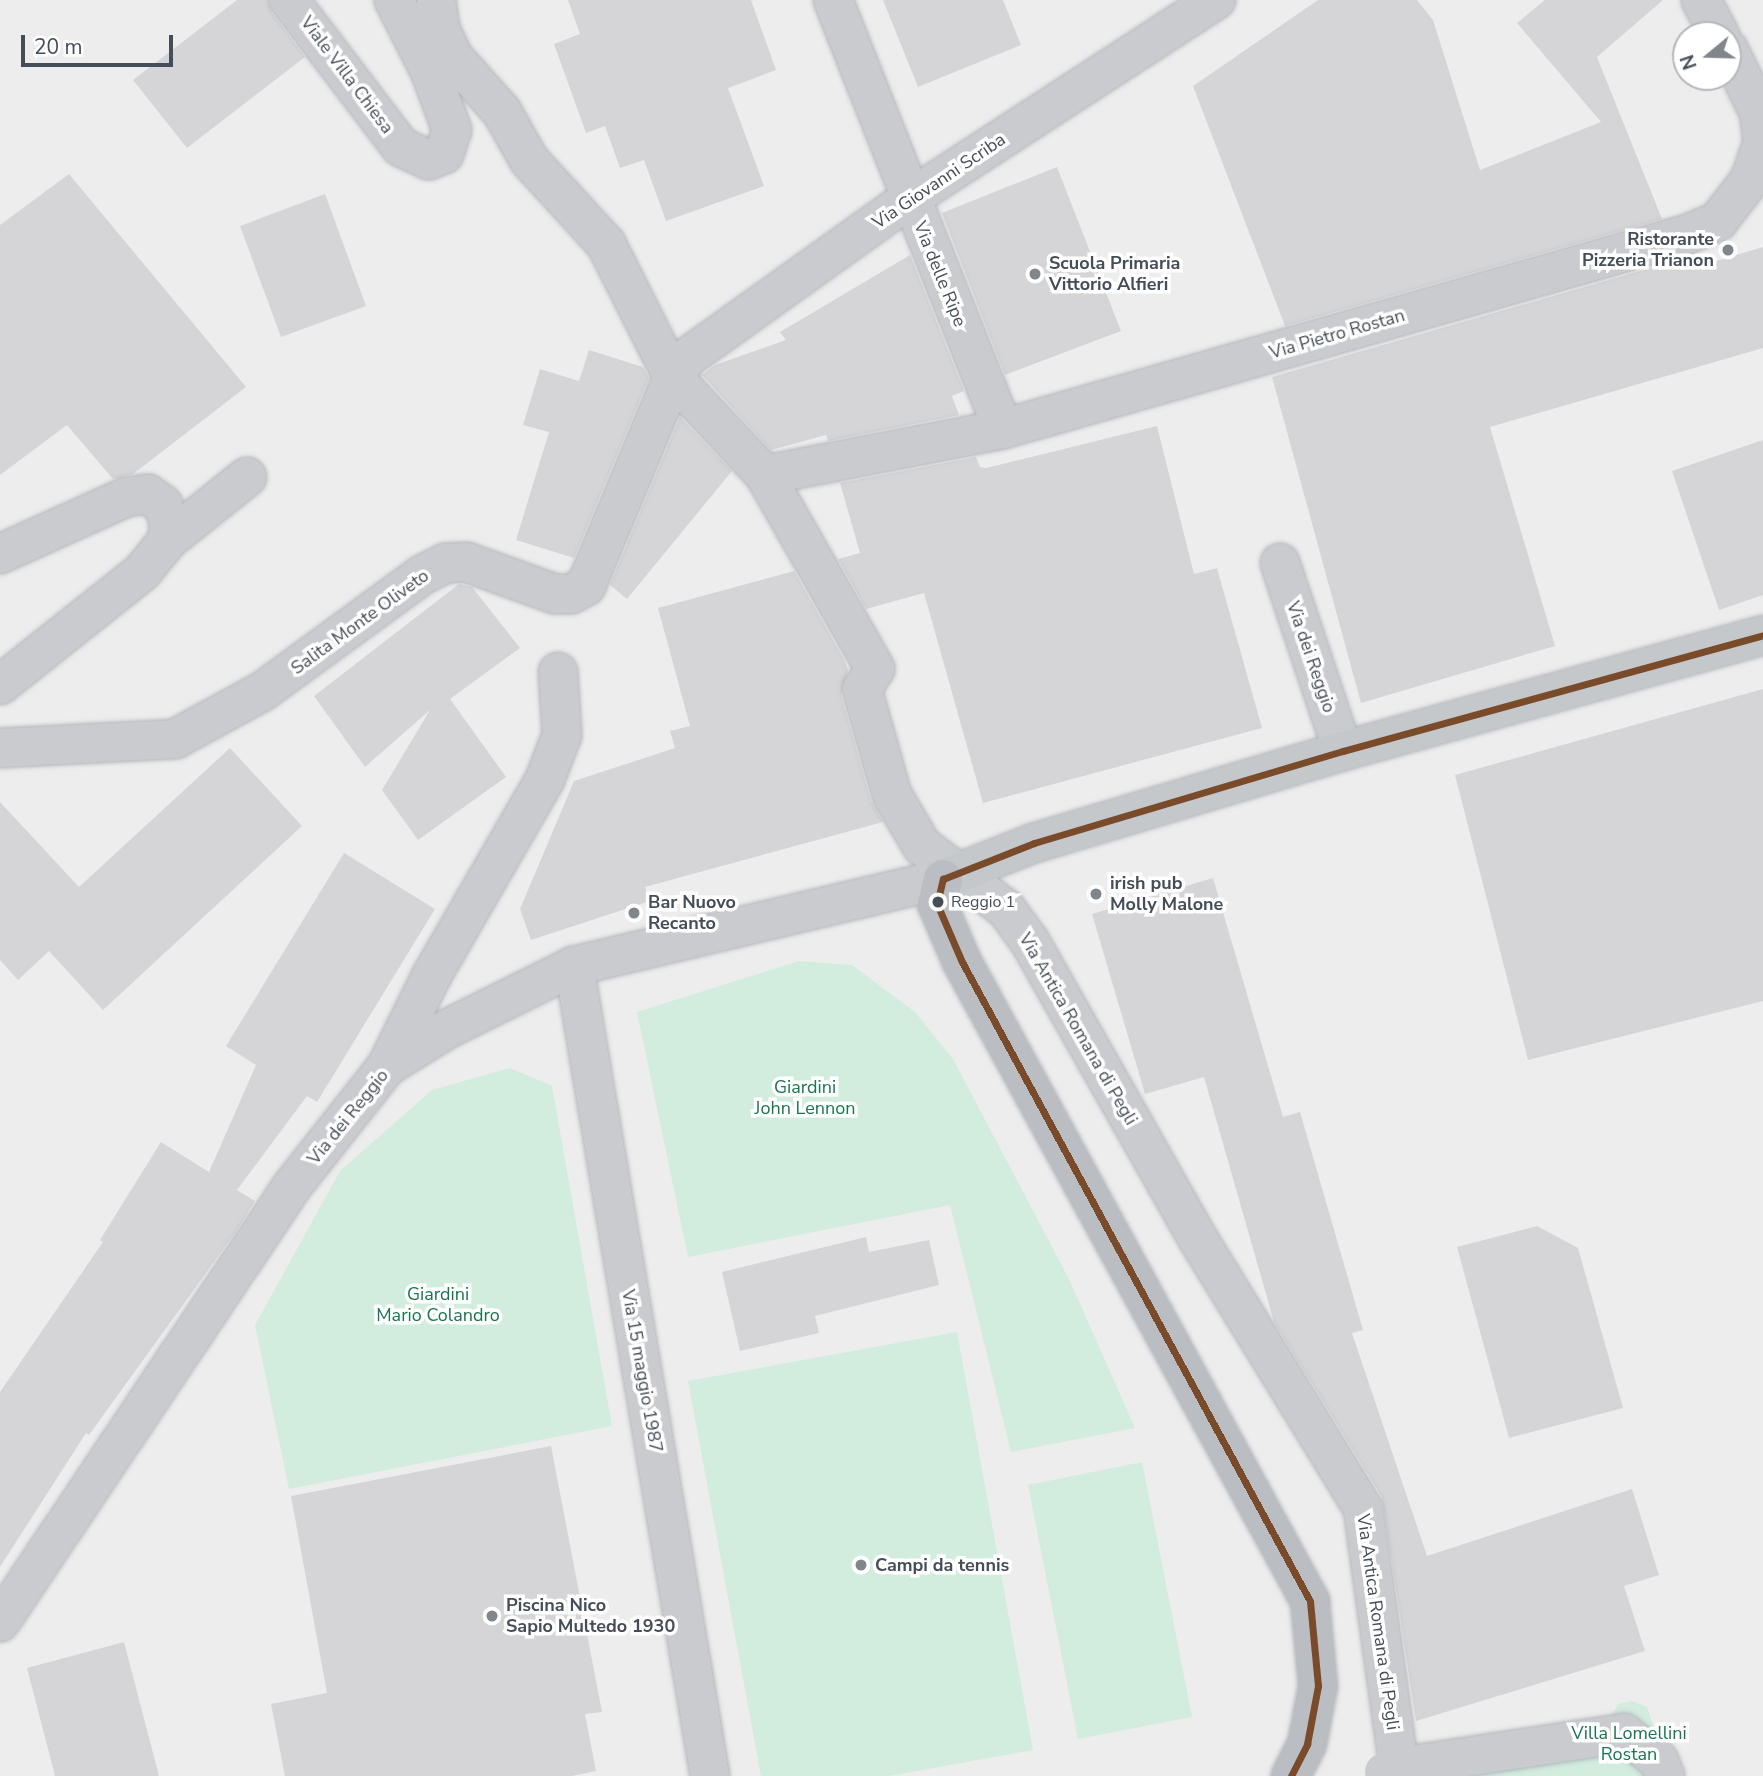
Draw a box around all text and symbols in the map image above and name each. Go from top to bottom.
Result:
street label: Viale Villa Chiesa [296,12,398,138]
scale bar [24,21,177,65]
north arrow [1672,21,1742,91]
text: 20 m [34,33,83,61]
text: N [1674,51,1704,73]
street label: Via Giovanni Scriba [868,128,1010,234]
street label: Via delle Ripe [909,218,971,330]
place label: Ristorante Pizzeria Trianon [1582,229,1714,272]
marker: Ristorante Pizzeria Trianon [1720,242,1736,258]
place label: Scuola Primaria Vittorio Alfieri [1049,253,1180,296]
marker: Scuola Primaria Vittorio Alfieri [1027,266,1043,282]
street label: Via Pietro Rostan [1267,304,1407,364]
street label: Salita Monte Oliveto [287,565,433,679]
street label: Via dei Reggio [1282,598,1340,716]
place label: irish pub Molly Malone [1110,873,1223,916]
marker: irish pub Molly Malone [1088,886,1104,902]
place label: Bar Nuovo Recanto [648,892,736,934]
place label: Reggio 1 [951,892,1015,912]
marker: Reggio 1 [931,895,945,909]
marker: Bar Nuovo Recanto [626,905,642,921]
street label: Via Antica Romana di Pegli [1014,929,1142,1129]
street label: Via dei Reggio [303,1065,393,1169]
park label: Giardini John Lennon [755,1077,855,1120]
park label: Giardini Mario Colandro [376,1284,500,1326]
street label: Via 15 maggio 1987 [617,1288,667,1454]
street label: Via Antica Romana di Pegli [1352,1513,1404,1731]
place label: Campi da tennis [875,1554,1009,1576]
marker: Campi da tennis [853,1557,869,1573]
place label: Piscina Nico Sapio Multedo 1930 [506,1595,675,1638]
marker: Piscina Nico Sapio Multedo 1930 [484,1608,500,1624]
park label: Villa Lomellini Rostan [1571,1723,1687,1766]

